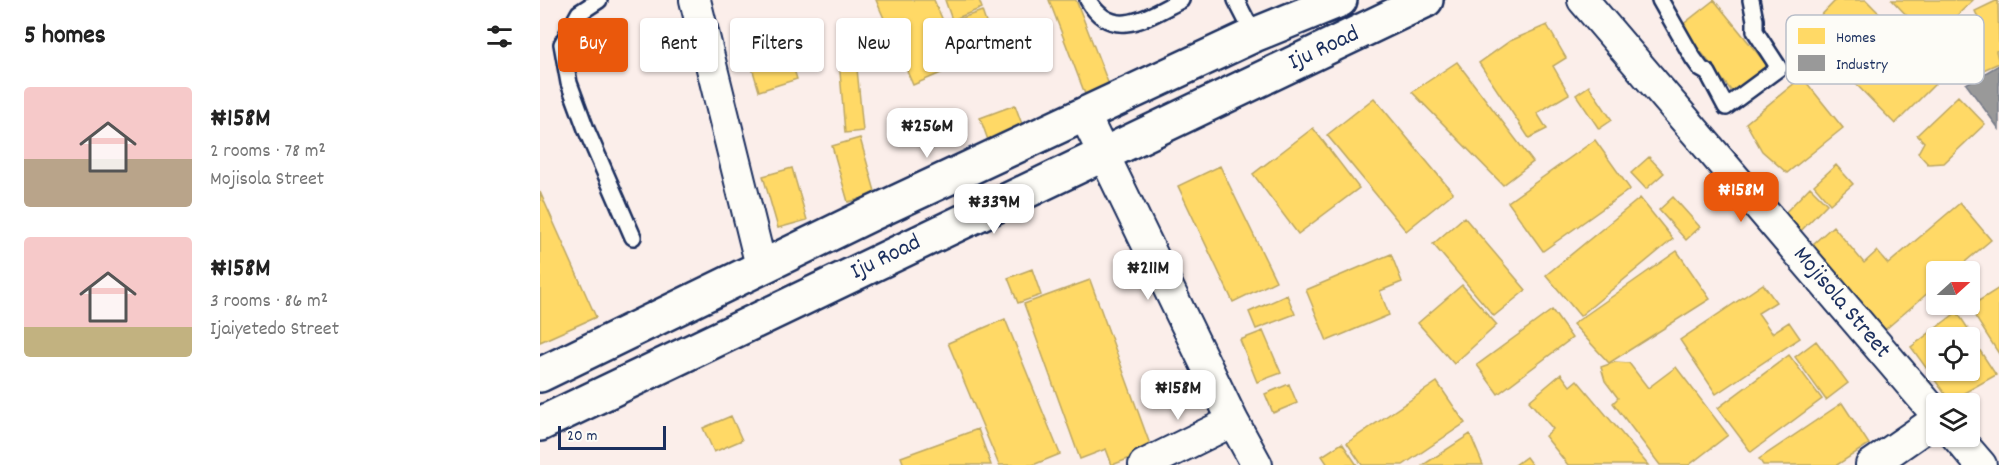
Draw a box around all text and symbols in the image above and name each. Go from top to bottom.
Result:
legend [1786,15,1984,84]
text: 5 homes [24,18,106,55]
chip: Buy [558,18,628,72]
chip: Rent [640,18,718,72]
chip: Filters [730,18,824,72]
chip: New [836,18,911,72]
chip: Apartment [923,18,1053,72]
street label: Iju Road [1283,18,1365,80]
icon: filters [483,20,516,53]
text: Homes [1836,27,1876,50]
text: Industry [1836,54,1888,77]
text: ₦158M [210,101,271,138]
pin: ₦256M [885,108,969,159]
icon: home [72,111,144,183]
text: ₦256M [901,113,953,141]
text: 2 rooms · 78 m² [210,138,326,166]
text: Mojisola Street [210,166,324,194]
pin: ₦158M [1699,172,1783,223]
text: ₦158M [1718,177,1764,205]
pin: ₦339M [952,184,1036,235]
text: ₦339M [968,189,1020,217]
street label: Iju Road [845,226,927,290]
street label: Mojisola Street [1784,240,1898,367]
pin: ₦211M [1106,250,1190,301]
text: ₦158M [210,251,271,288]
text: ₦211M [1127,255,1169,283]
icon: home [72,261,144,333]
north arrow [1926,261,1980,315]
map controls [1926,261,1980,447]
text: 3 rooms · 86 m² [210,288,328,316]
text: Ijaiyetedo Street [210,316,339,344]
button: locate [1926,327,1980,381]
pin: ₦158M [1136,370,1220,421]
text: ₦158M [1155,375,1201,403]
button: layers [1926,393,1980,447]
scale bar [558,423,666,450]
text: 20 m [567,425,597,448]

